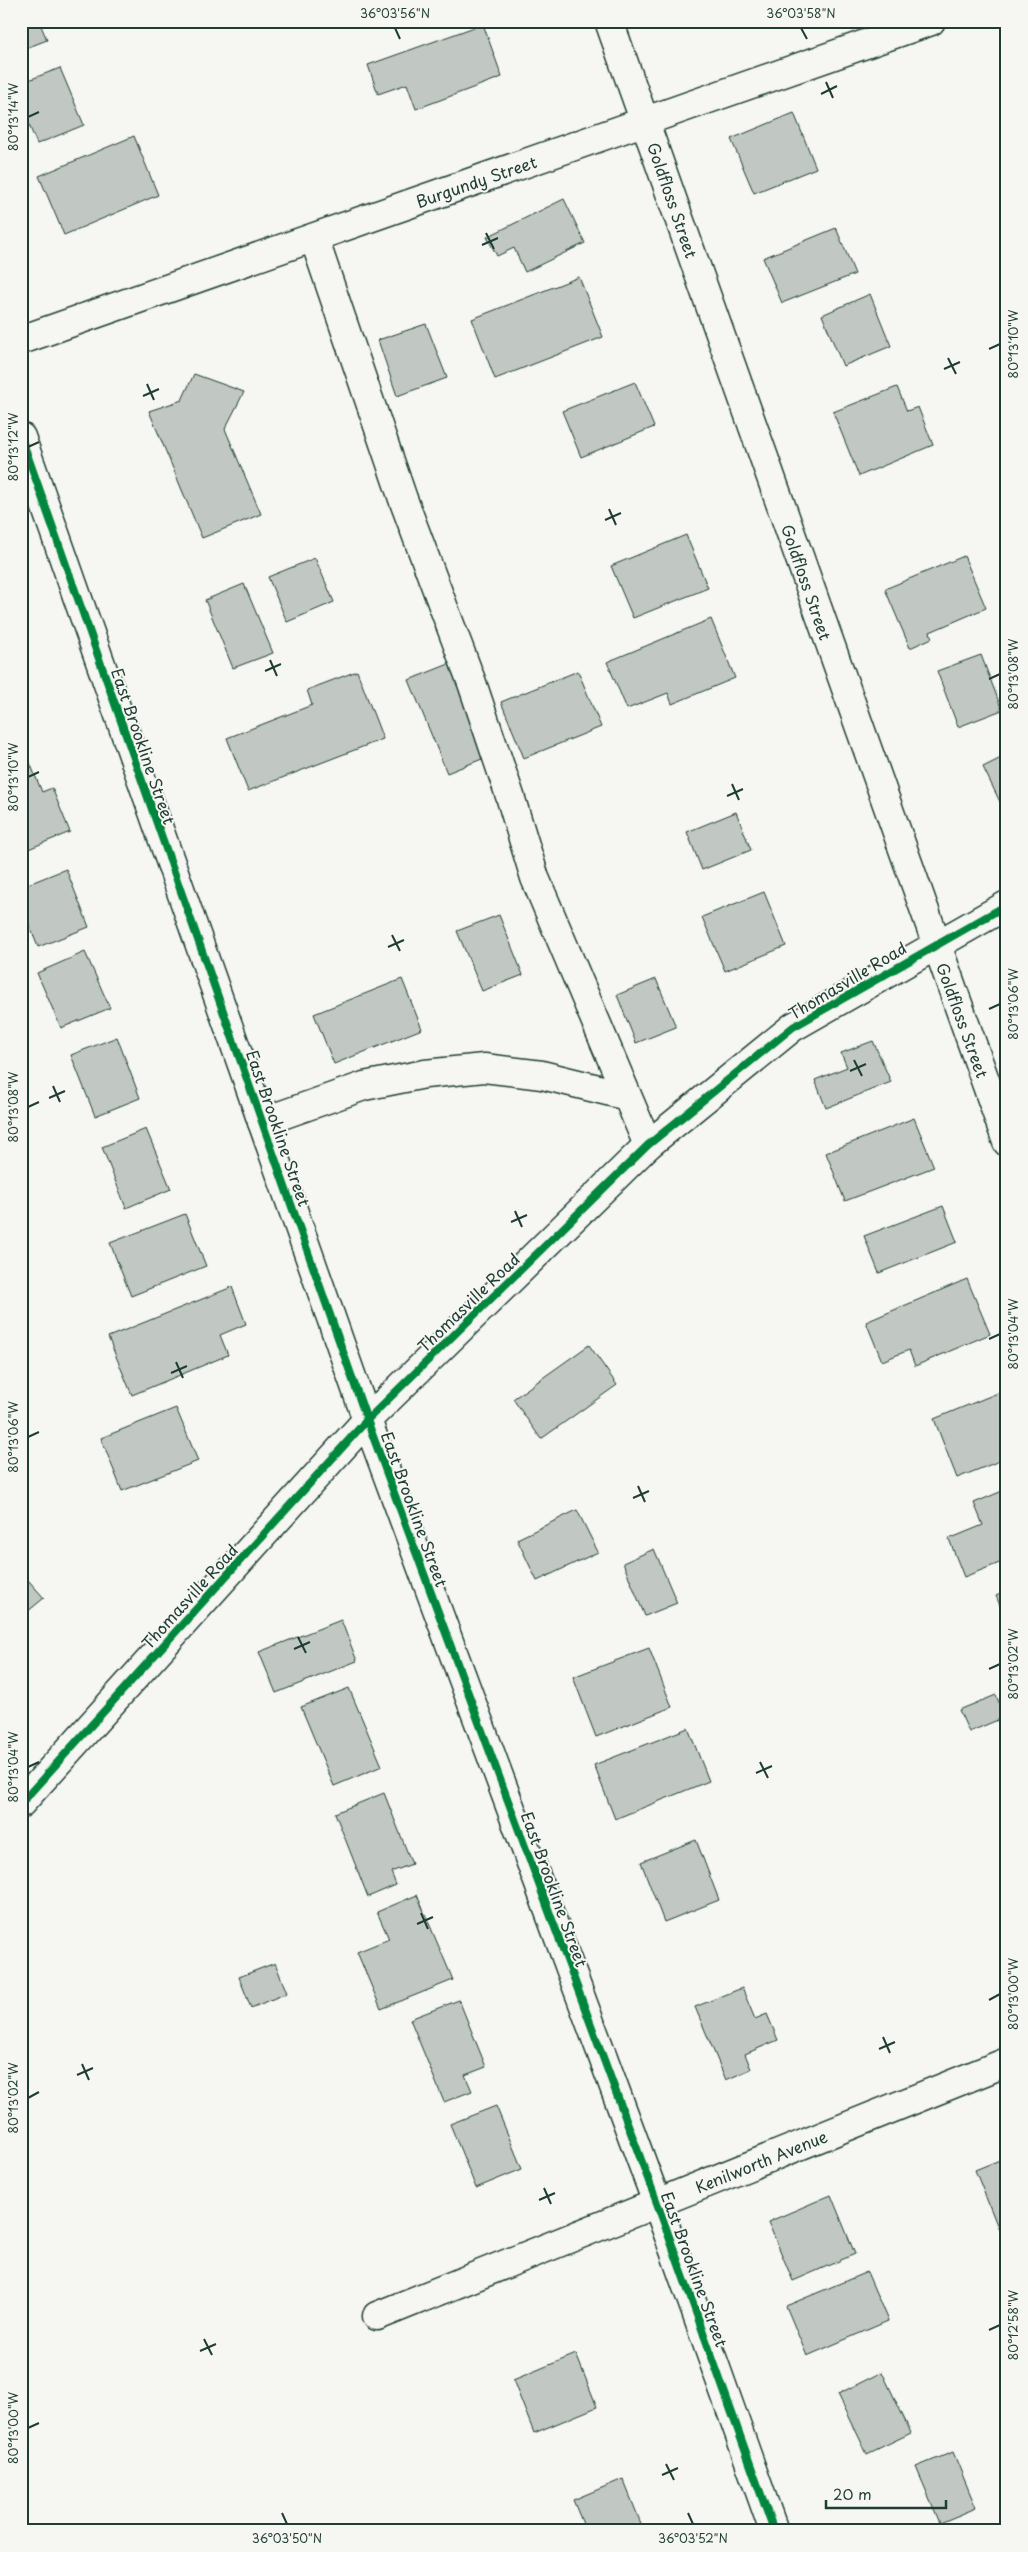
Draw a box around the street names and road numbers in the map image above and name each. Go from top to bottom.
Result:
street label: Goldfloss Street [642,139,704,262]
street label: Burgundy Street [412,149,540,213]
street label: Goldfloss Street [776,521,838,644]
street label: East Brookline Street [106,665,182,828]
street label: Thomasville Road [783,935,911,1025]
street label: Goldfloss Street [931,959,995,1081]
street label: East Brookline Street [241,1047,317,1210]
street label: Thomasville Road [411,1247,525,1357]
street label: East Brookline Street [376,1428,454,1591]
street label: Thomasville Road [135,1538,243,1654]
street label: East Brookline Street [516,1808,594,1971]
street label: Kenilworth Avenue [691,2123,831,2198]
street label: East Brookline Street [656,2188,734,2351]

